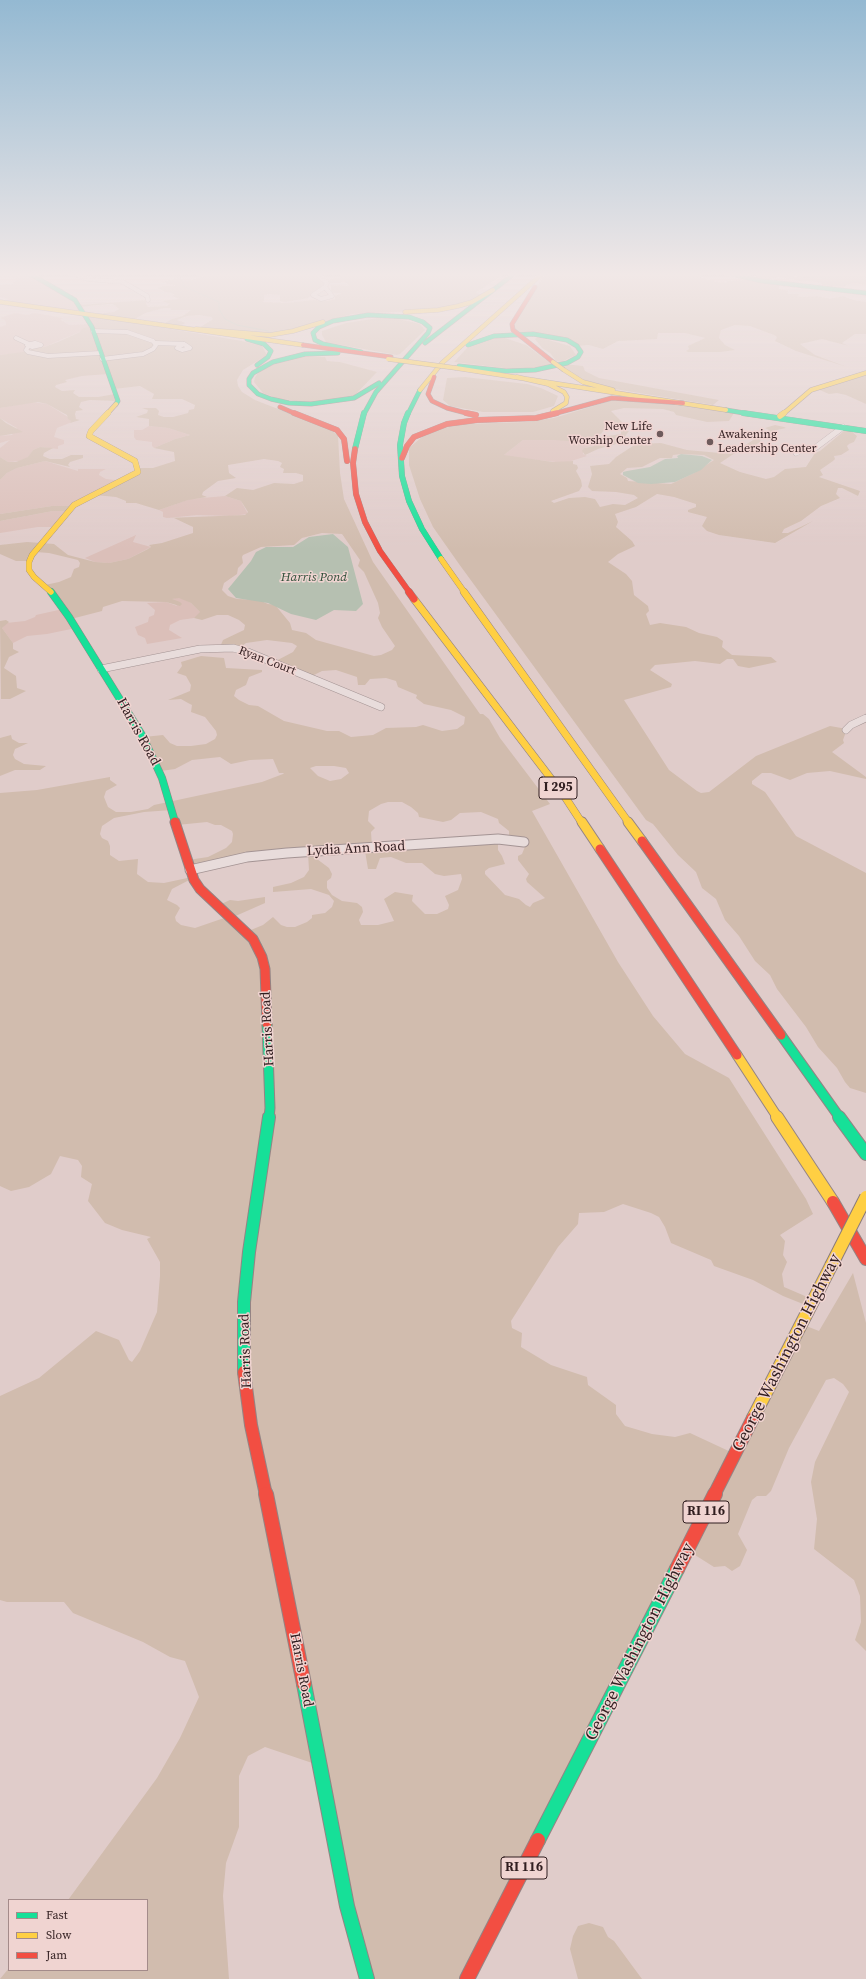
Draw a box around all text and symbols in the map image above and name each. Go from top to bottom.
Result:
place label: New Life Worship Center [568,420,652,448]
place label: Awakening Leadership Center [718,428,817,456]
marker: New Life Worship Center [655,429,665,439]
marker: Awakening Leadership Center [705,437,715,447]
water label: Harris Pond [281,570,347,586]
street label: Ryan Court [236,644,298,678]
street label: Harris Road [113,695,163,769]
road number: I 295 [539,777,577,799]
street label: Lydia Ann Road [306,838,406,860]
street label: Harris Road [258,991,278,1067]
street label: George Washington Highway [728,1251,846,1455]
street label: Harris Road [236,1313,256,1389]
road number: RI 116 [683,1501,729,1523]
street label: George Washington Highway [581,1540,699,1744]
street label: Harris Road [286,1632,316,1708]
road number: RI 116 [501,1857,547,1879]
legend [8,1899,148,1971]
text: Fast [46,1907,68,1923]
text: Slow [46,1927,71,1943]
text: Jam [46,1947,67,1963]

